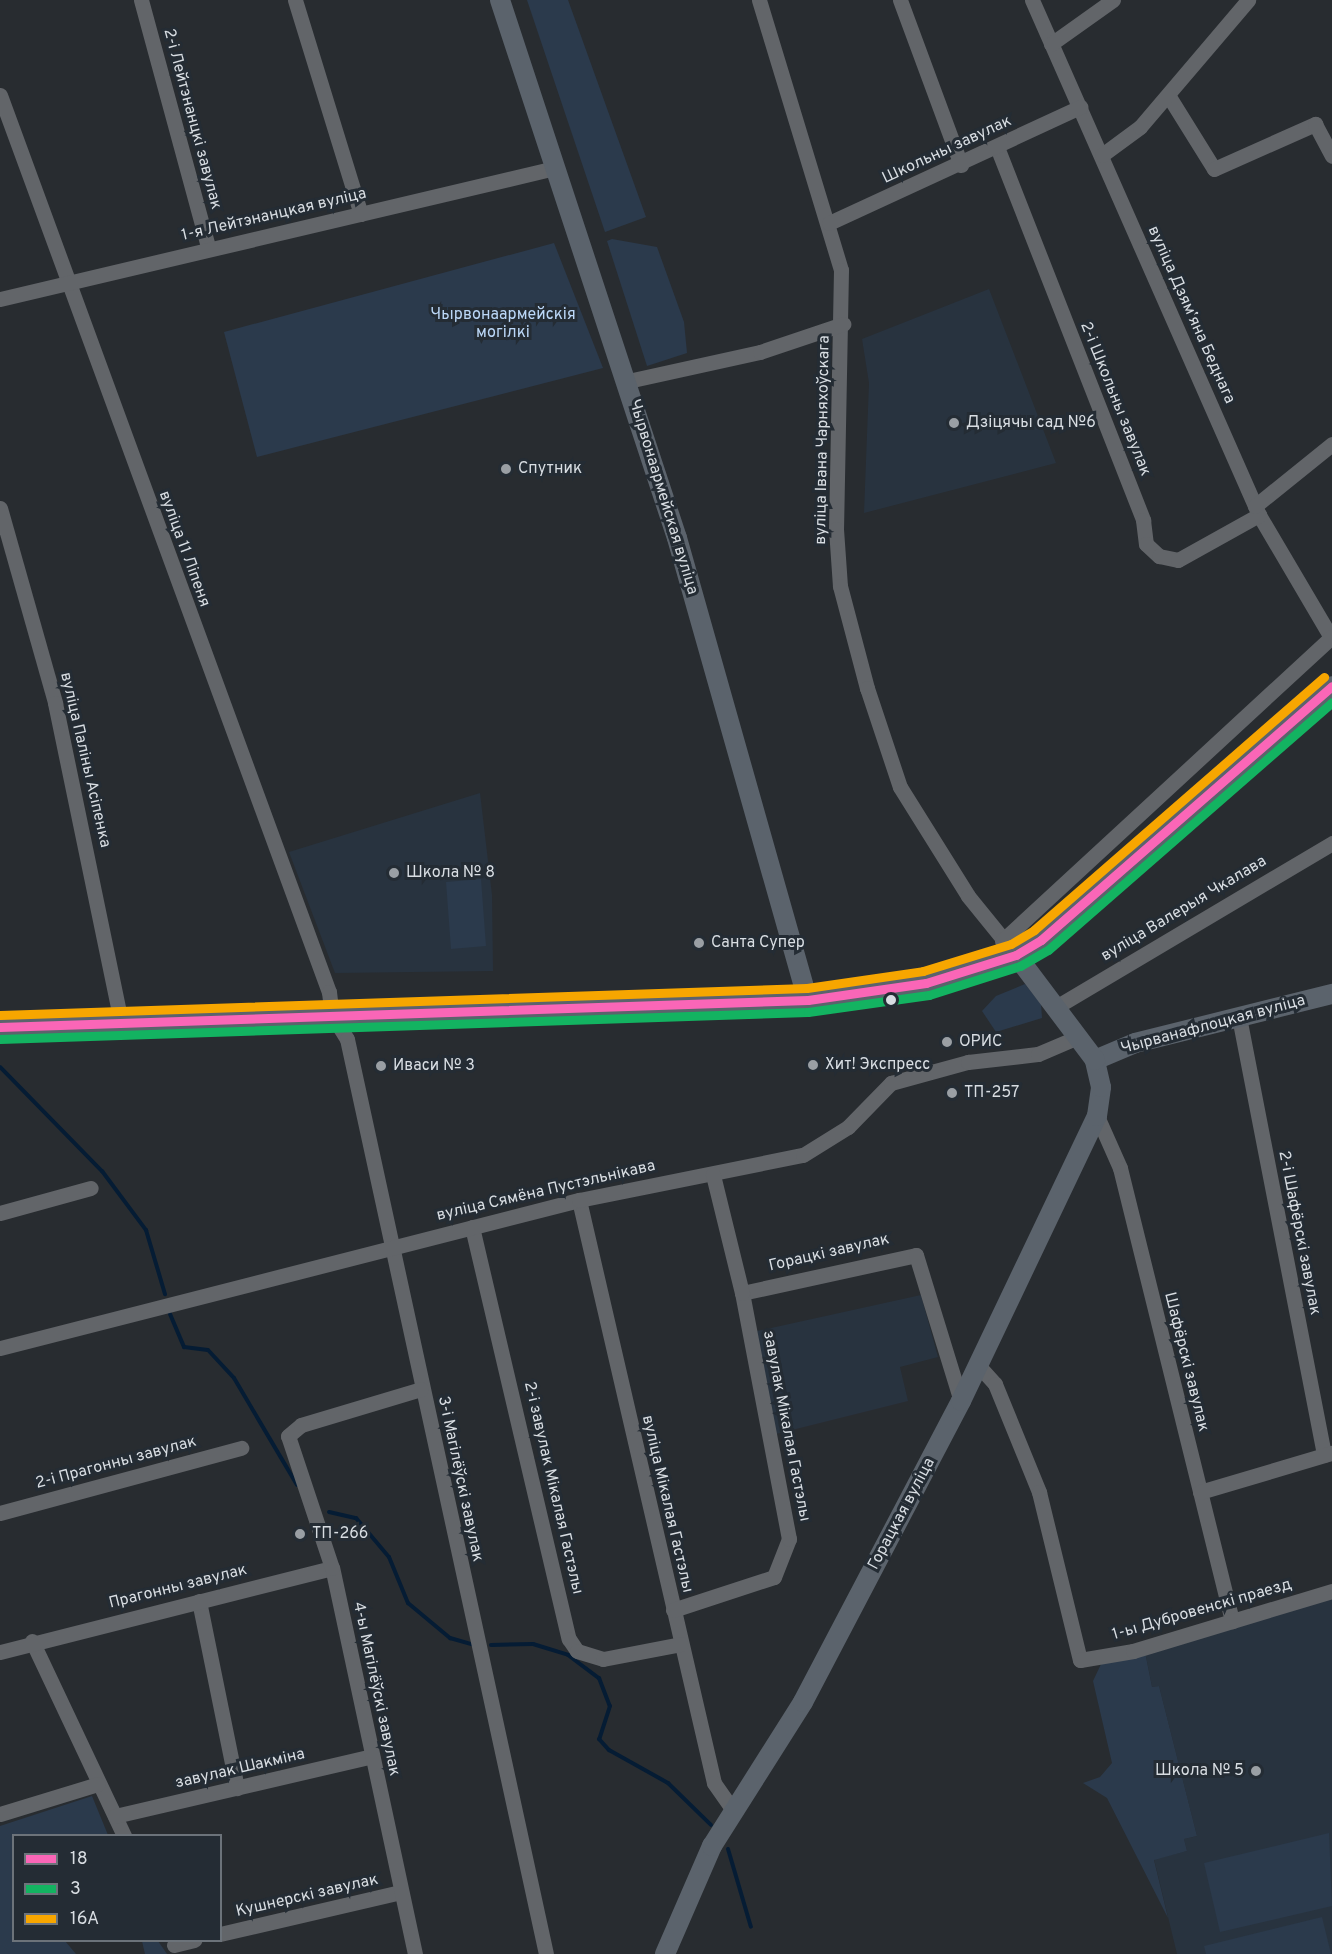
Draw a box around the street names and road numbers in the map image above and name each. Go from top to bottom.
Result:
street label: 2-і Лейтэнанцкі завулак [159,26,225,212]
street label: Школьны завулак [879,112,1015,188]
street label: 1-я Лейтэнанцкая вуліца [180,184,368,246]
street label: вуліца Дзямʼяна Беднага [1143,223,1239,407]
street label: 2-і Школьны завулак [1075,319,1155,479]
street label: вуліца Івана Чарняхоўскага [812,335,834,545]
street label: Чырвонаармейская вуліца [624,397,702,597]
street label: вуліца 11 Ліпеня [154,488,214,610]
street label: вуліца Паліны Асіпенка [55,670,115,850]
street label: вуліца Валерыя Чкалава [1098,852,1270,966]
street label: Чырванафлоцкая вуліца [1119,991,1307,1059]
street label: 2-і Шафёрскі завулак [1274,1149,1324,1317]
street label: вуліца Сямёна Пустэльнікава [435,1156,657,1226]
street label: Горацкі завулак [767,1230,891,1276]
street label: Шафёрскі завулак [1159,1290,1213,1434]
street label: завулак Мікалая Гастэлы [758,1329,814,1523]
street label: 2-і завулак Мікалая Гастэлы [519,1380,587,1596]
street label: 3-і Магілёўскі завулак [433,1394,487,1564]
street label: вуліца Мікалая Гастэлы [637,1413,697,1595]
street label: 2-і Прагонны завулак [34,1432,198,1494]
street label: Горацкая вуліца [864,1455,940,1573]
street label: Прагонны завулак [107,1561,249,1613]
street label: 1-ы Дубровенскі праезд [1110,1575,1294,1645]
street label: 4-ы Магілёўскі завулак [348,1600,404,1778]
street label: завулак Шакміна [173,1745,307,1793]
street label: Кушнерскі завулак [234,1870,380,1922]

